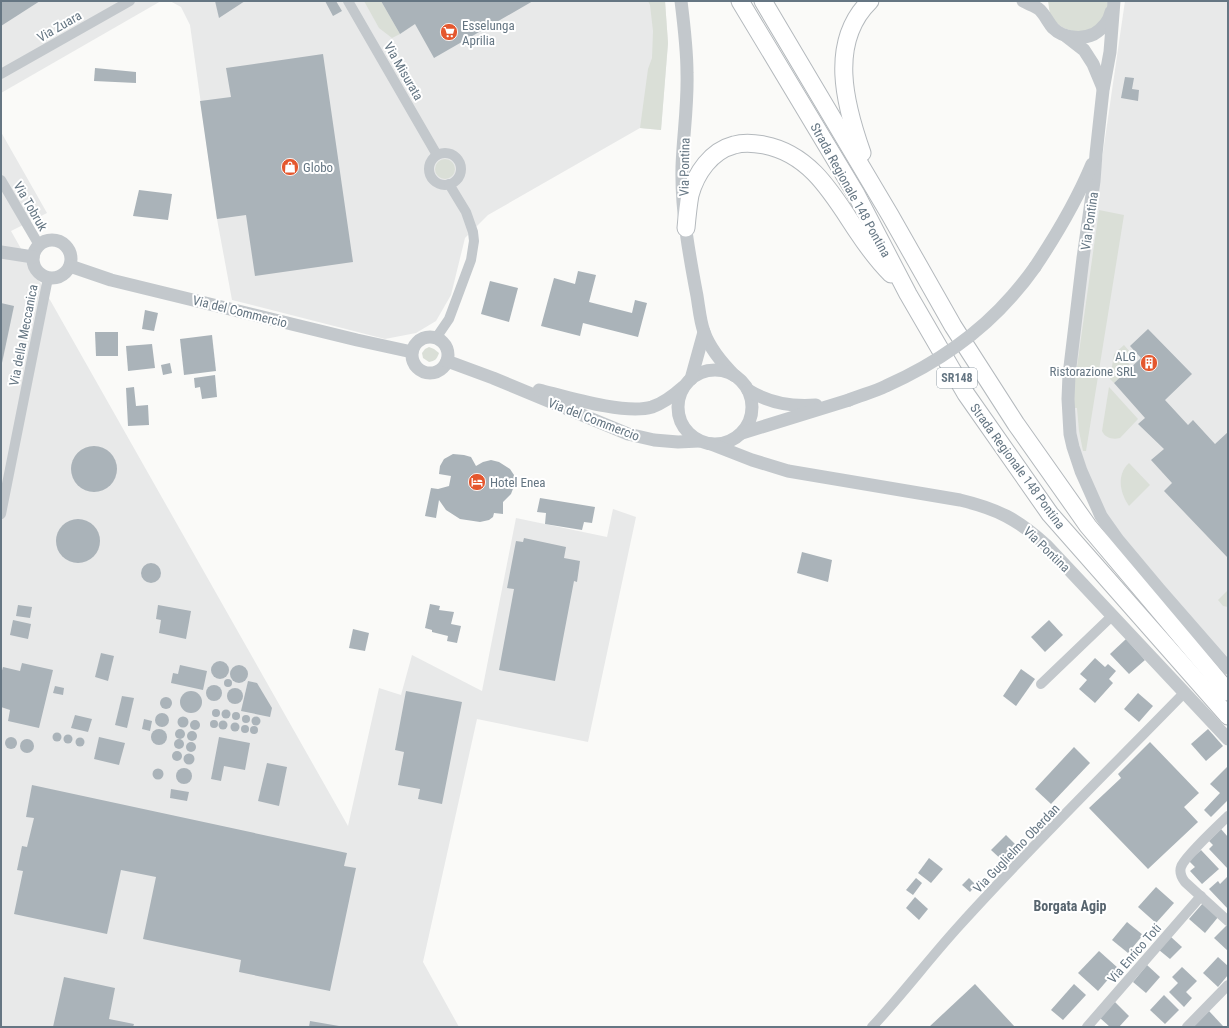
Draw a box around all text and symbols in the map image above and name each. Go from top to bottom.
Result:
street label: Via Zuara [34,8,84,45]
place label: Esselunga Aprilia [462,18,515,48]
supermarket icon: Esselunga Aprilia [439,22,459,42]
street label: Via Misurata [381,40,426,103]
street label: Strada Regionale 148 Pontina [807,120,894,260]
street label: Via Pontina [676,137,693,197]
shop icon: Globo [280,157,300,177]
place label: Globo [303,160,333,175]
street label: Via Tobruk [10,179,51,234]
street label: Via Pontina [1078,191,1101,251]
street label: Via della Meccanica [6,283,41,387]
street label: Via del Commercio [191,292,289,330]
place label: ALG Ristorazione SRL [1050,349,1136,379]
building icon: ALG Ristorazione SRL [1139,353,1159,373]
road number: SR148 [937,368,977,388]
street label: Via del Commercio [546,395,642,444]
street label: Strada Regionale 148 Pontina [967,401,1068,532]
hotel icon: Hotel Enea [467,472,487,492]
place label: Hotel Enea [490,475,546,490]
street label: Via Pontina [1020,524,1073,575]
street label: Via Guglielmo Oberdan [970,801,1063,896]
district label: Borgata Agip [1034,898,1107,914]
street label: Via Enrico Toti [1104,920,1164,986]

